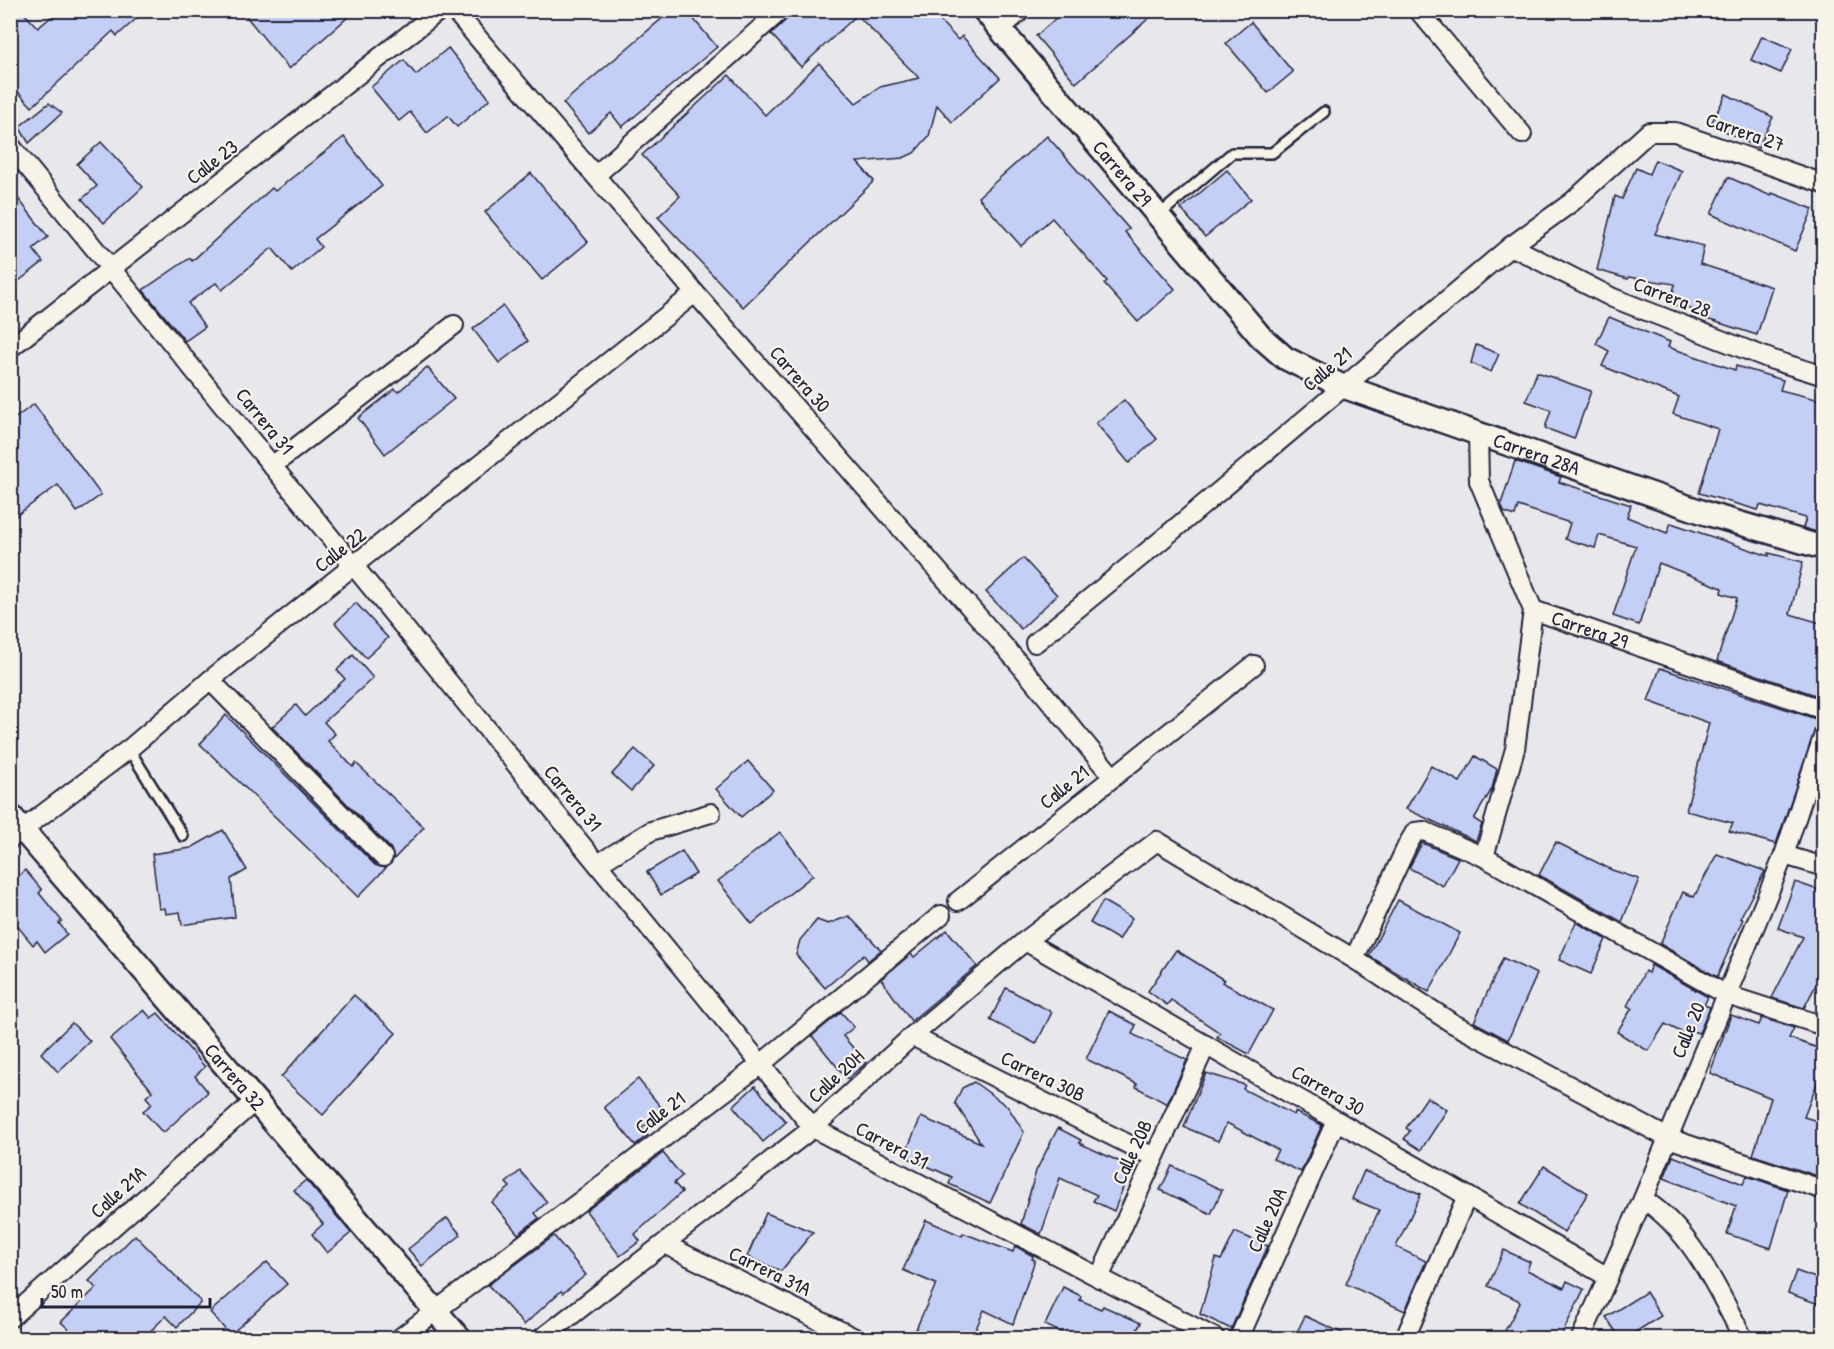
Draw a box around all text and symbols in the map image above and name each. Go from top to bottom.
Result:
street label: Carrera 27 [1702,105,1788,158]
street label: Calle 23 [180,133,243,190]
street label: Carrera 29 [1087,134,1159,212]
street label: Carrera 28 [1630,270,1715,324]
street label: Carrera 30 [764,340,837,418]
street label: Calle 21 [1296,340,1357,397]
street label: Carrera 31 [230,382,301,460]
street label: Carrera 28A [1490,426,1584,481]
street label: Calle 22 [308,521,372,578]
street label: Carrera 29 [1548,603,1632,655]
street label: Calle 21 [1033,758,1094,815]
street label: Carrera 31 [538,759,609,837]
street label: Calle 20 [1664,998,1711,1062]
street label: Carrera 32 [199,1037,272,1116]
street label: Calle 20H [802,1043,870,1109]
street label: Carrera 30B [997,1044,1090,1107]
street label: Carrera 30 [1287,1058,1370,1121]
street label: Calle 21 [629,1085,690,1140]
street label: Carrera 31 [851,1114,933,1175]
street label: Calle 20B [1105,1115,1158,1189]
street label: Calle 21A [84,1159,152,1224]
street label: Calle 20A [1240,1183,1293,1256]
street label: Carrera 31A [725,1239,816,1302]
scale bar [42,1271,210,1309]
text: 50 m [51,1279,83,1304]

